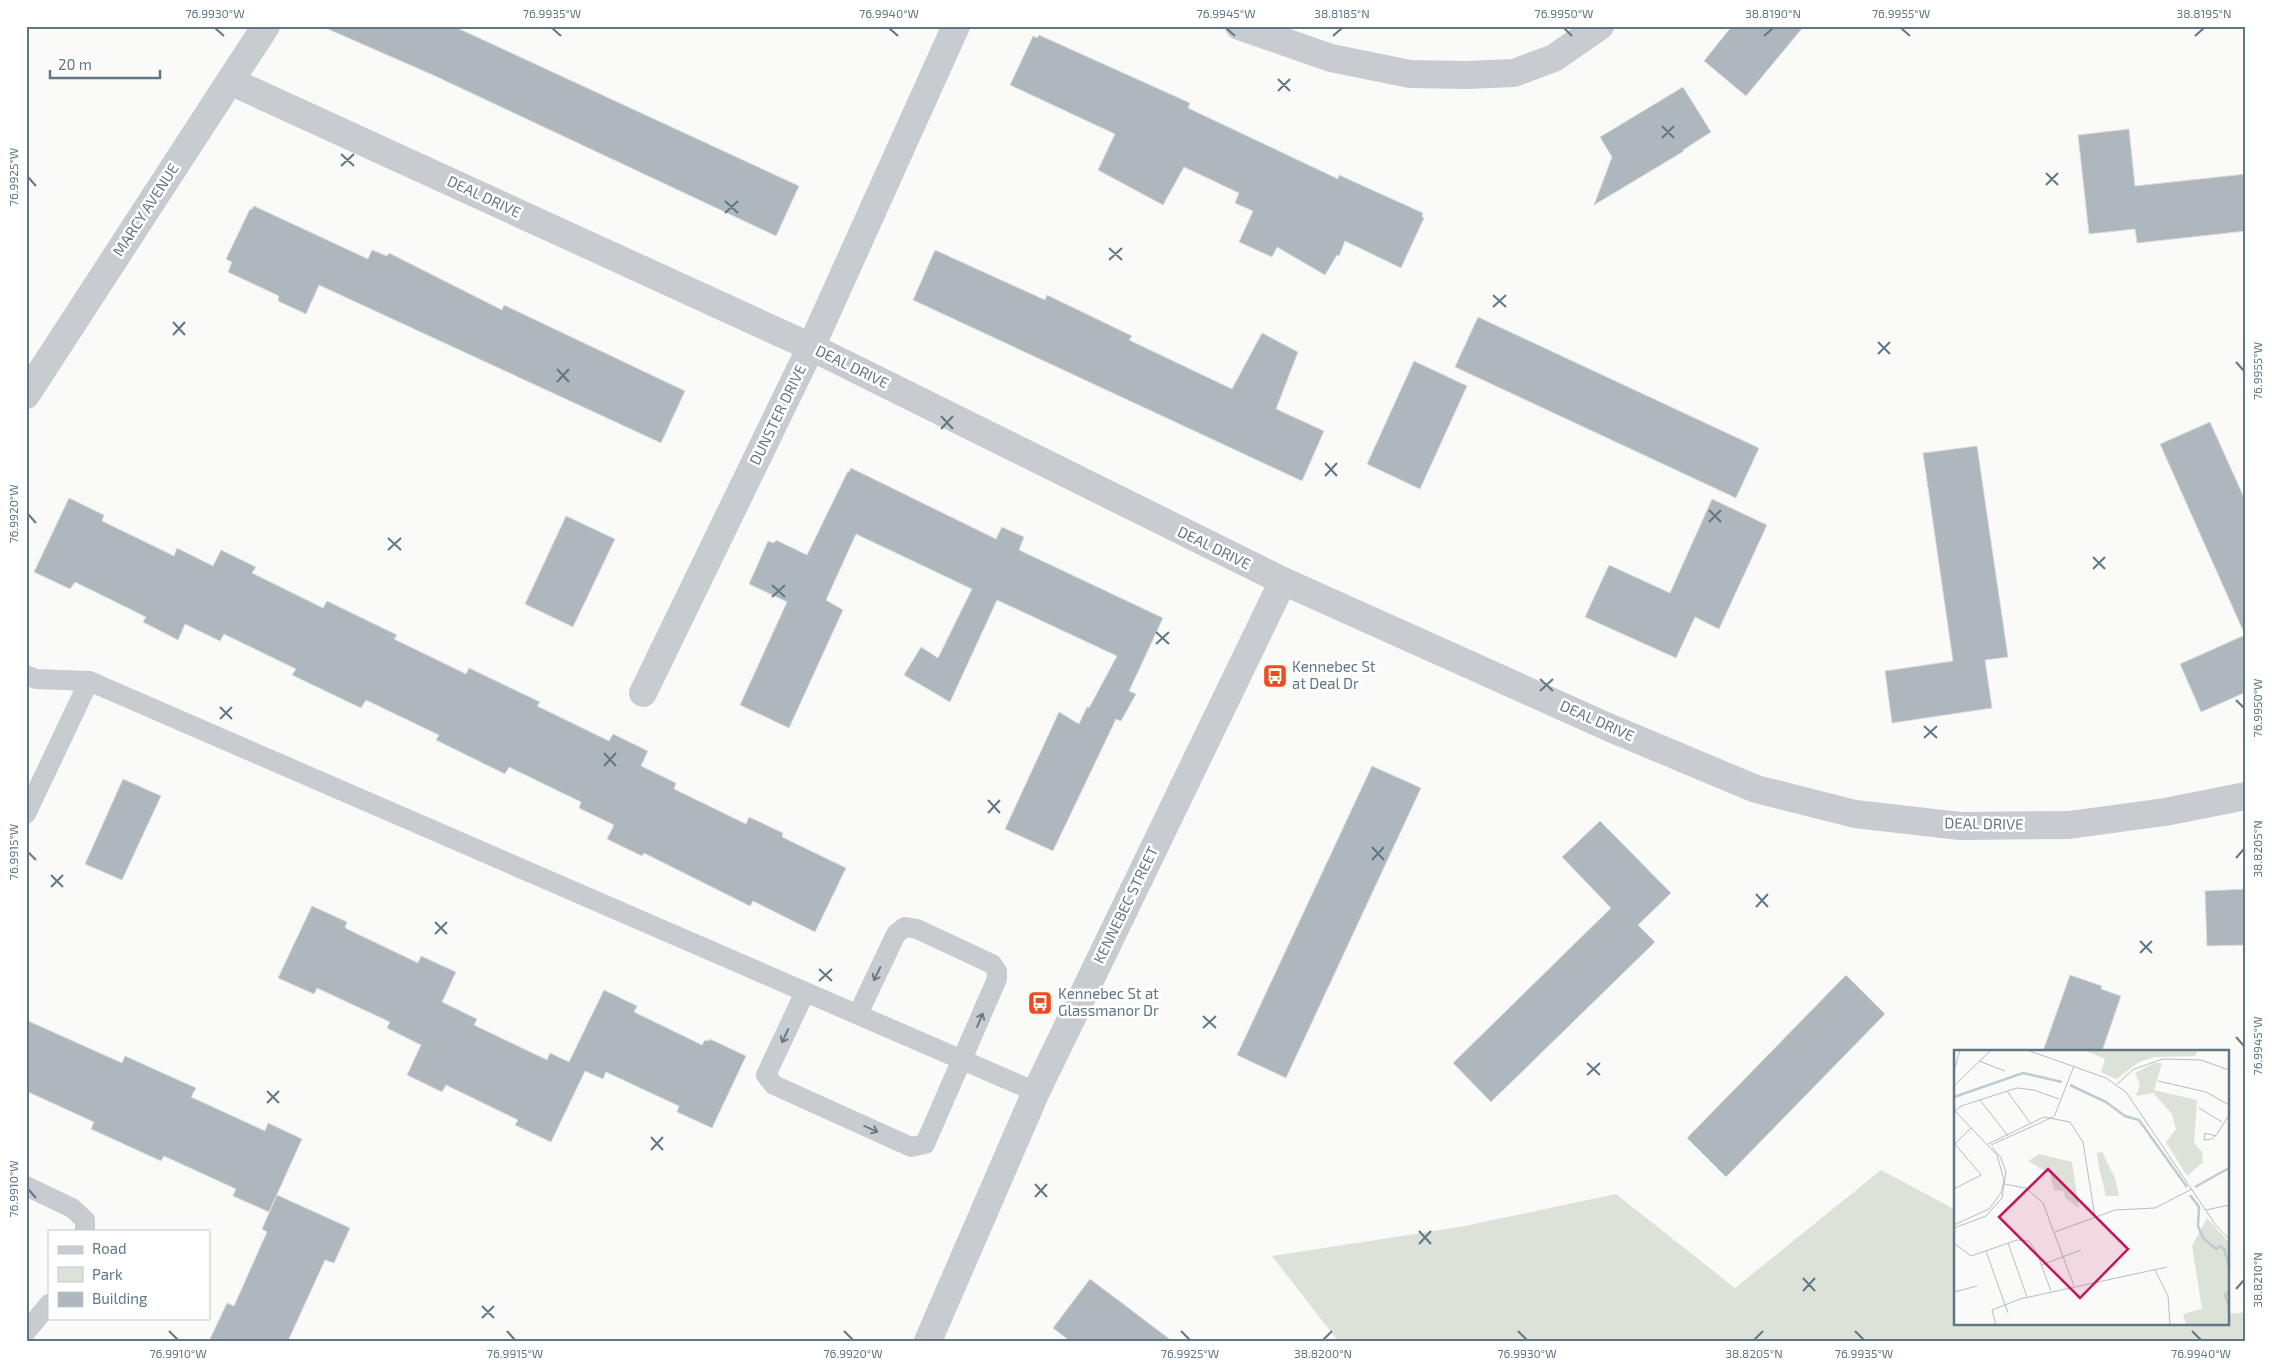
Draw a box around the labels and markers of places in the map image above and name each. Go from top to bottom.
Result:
place label: Kennebec St at Deal Dr [1292,657,1376,692]
bus stop icon: Kennebec St at Deal Dr [1262,663,1288,689]
place label: Kennebec St at Glassmanor Dr [1058,984,1159,1019]
bus stop icon: Kennebec St at Glassmanor Dr [1027,990,1053,1016]

